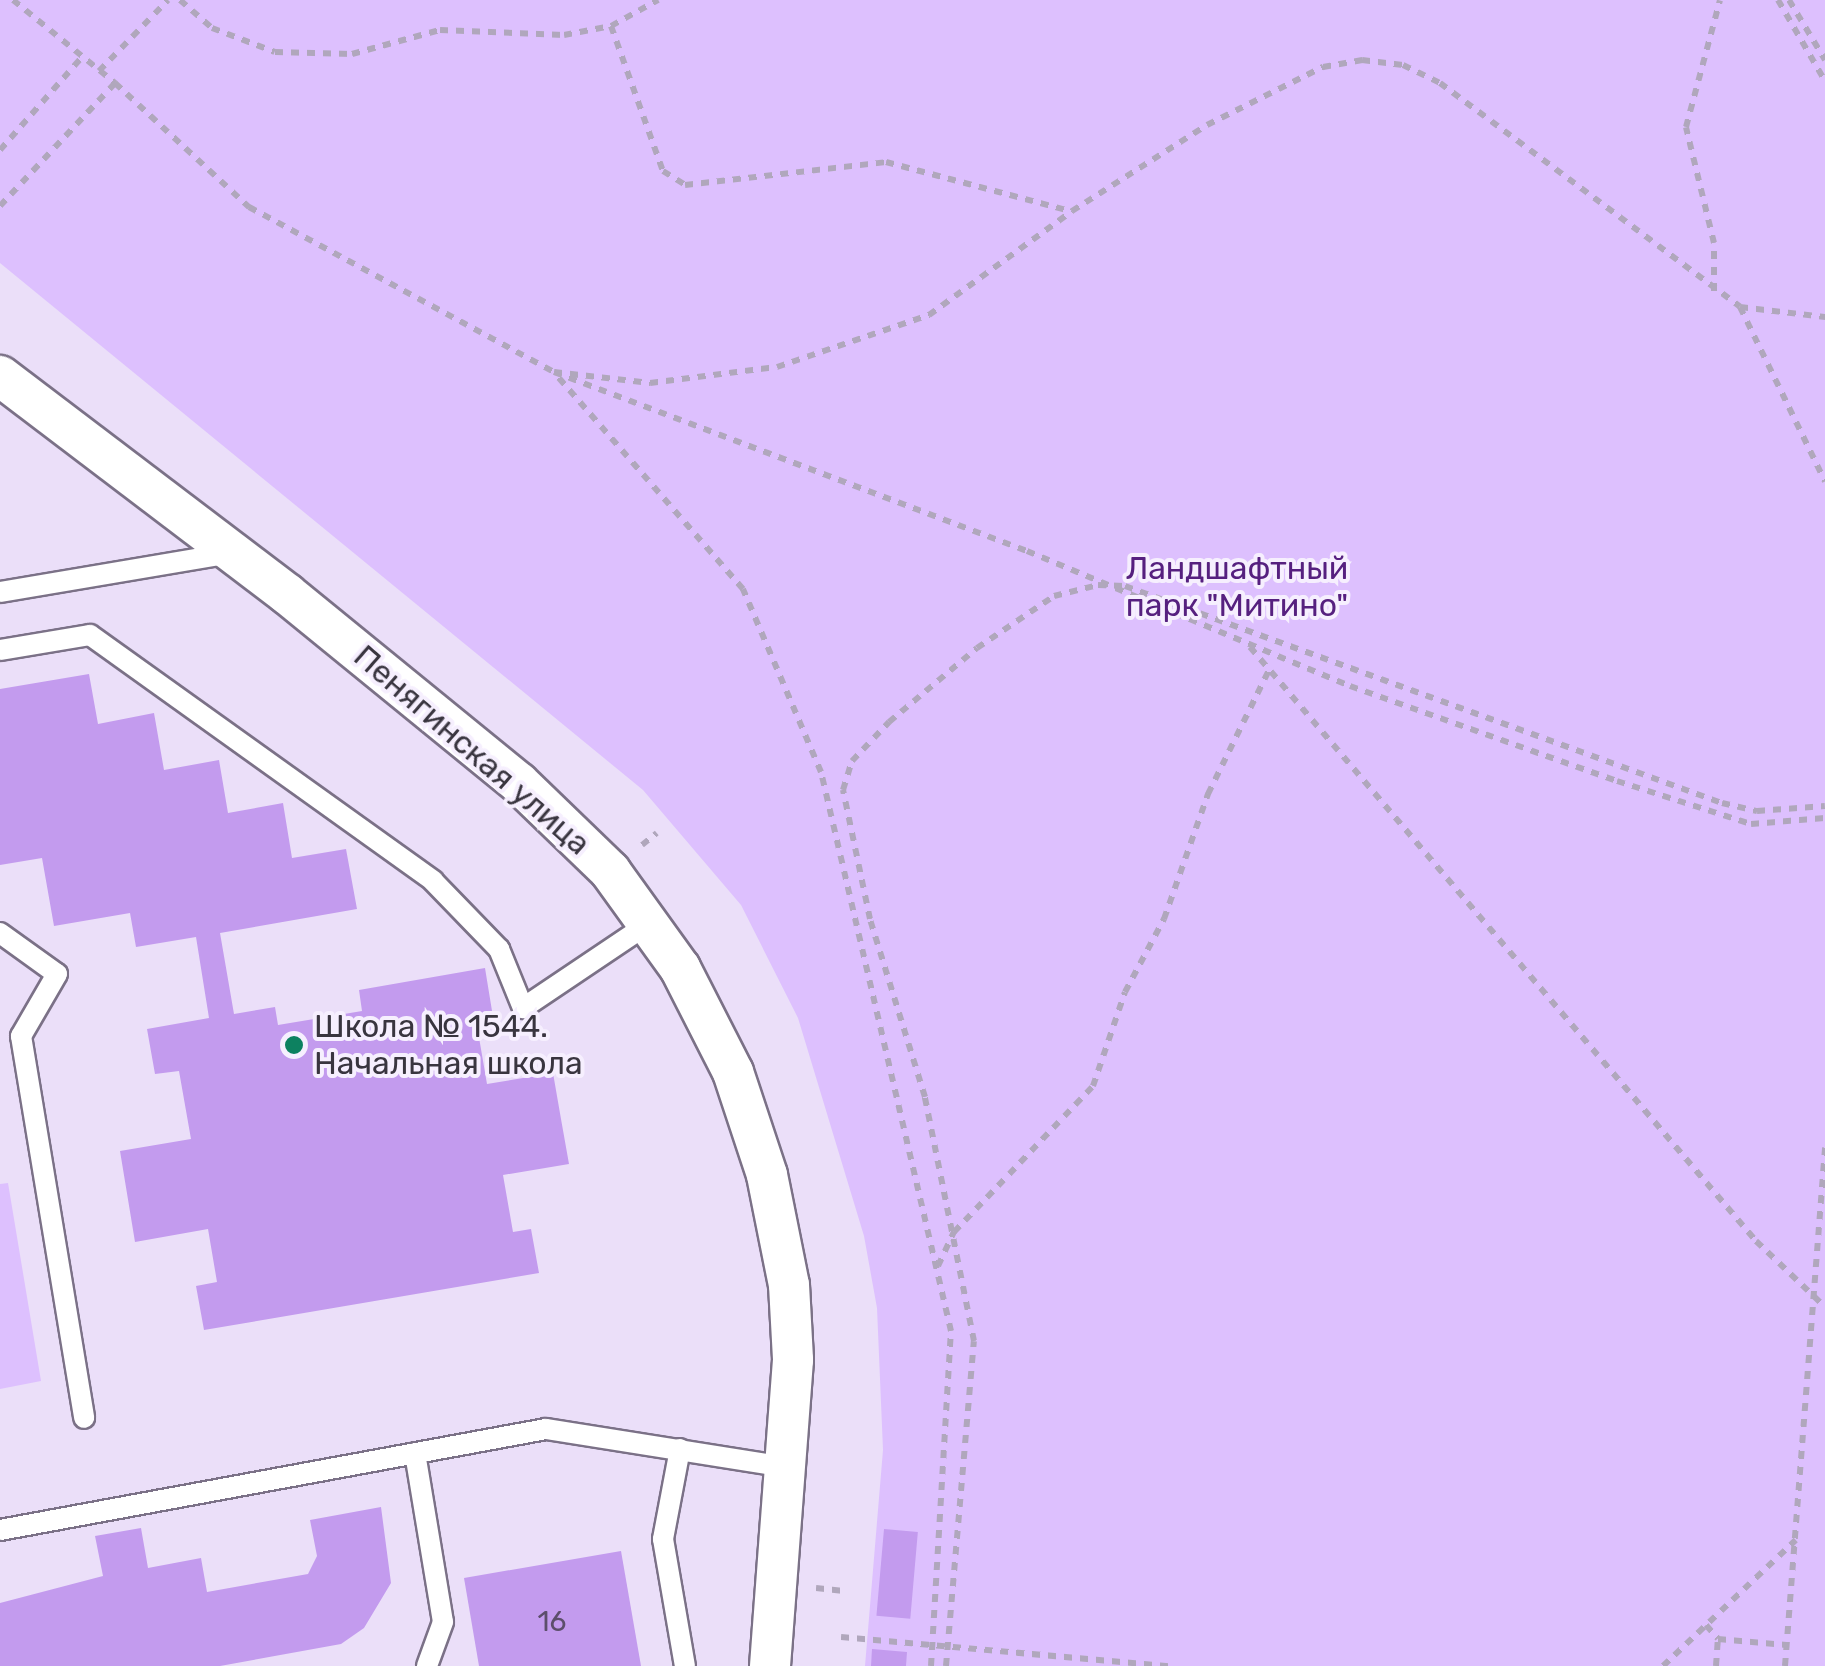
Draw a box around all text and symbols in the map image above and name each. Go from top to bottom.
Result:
park label: Ландшафтный парк "Митино" [1126,550,1348,625]
street label: Пенягинская улица [346,637,598,863]
place label: Школа № 1544. Начальная школа [314,1008,583,1083]
marker: Школа № 1544. Начальная школа [283,1034,305,1056]
house number: 16 [538,1605,566,1639]

